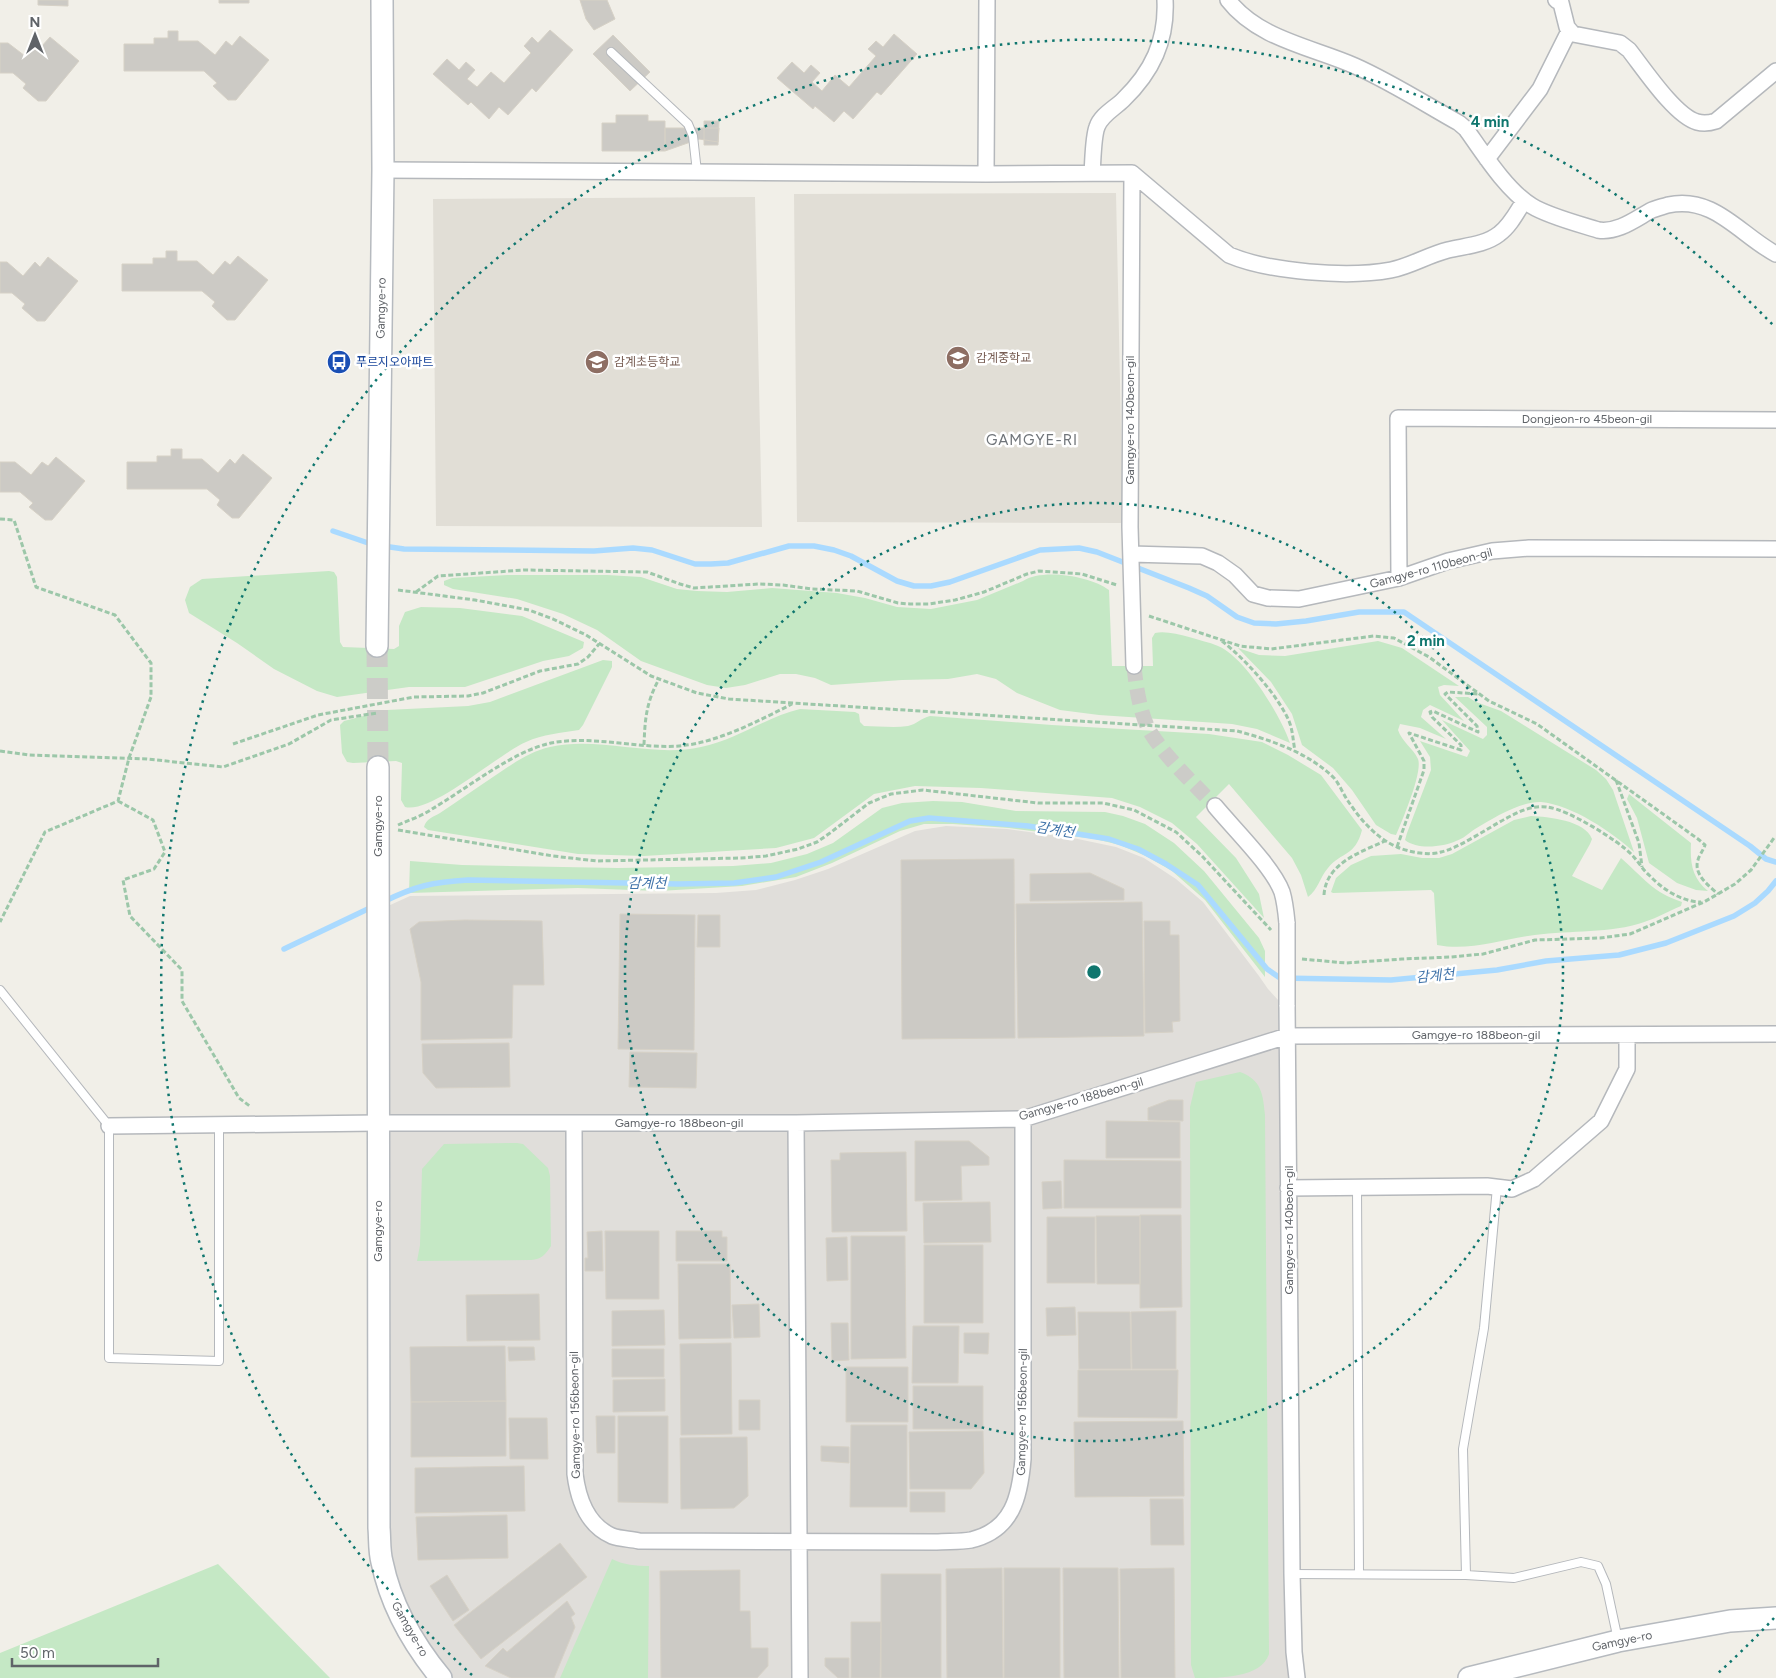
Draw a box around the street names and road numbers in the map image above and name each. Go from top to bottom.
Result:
street label: Gamgye-ro [373,277,389,339]
street label: Gamgye-ro 140beon-gil [1123,355,1137,485]
street label: Dongjeon-ro 45beon-gil [1522,412,1652,426]
street label: Gamgye-ro 110beon-gil [1368,545,1494,591]
street label: Gamgye-ro [371,795,385,857]
street label: Gamgye-ro 188beon-gil [1412,1028,1540,1042]
street label: Gamgye-ro 188beon-gil [1017,1075,1145,1123]
street label: Gamgye-ro 188beon-gil [615,1116,743,1130]
street label: Gamgye-ro 140beon-gil [1282,1165,1296,1295]
street label: Gamgye-ro [371,1200,385,1262]
street label: Gamgye-ro 156beon-gil [1014,1348,1030,1476]
street label: Gamgye-ro 156beon-gil [567,1351,583,1479]
street label: Gamgye-ro [389,1599,431,1659]
street label: Gamgye-ro [1591,1628,1653,1654]

